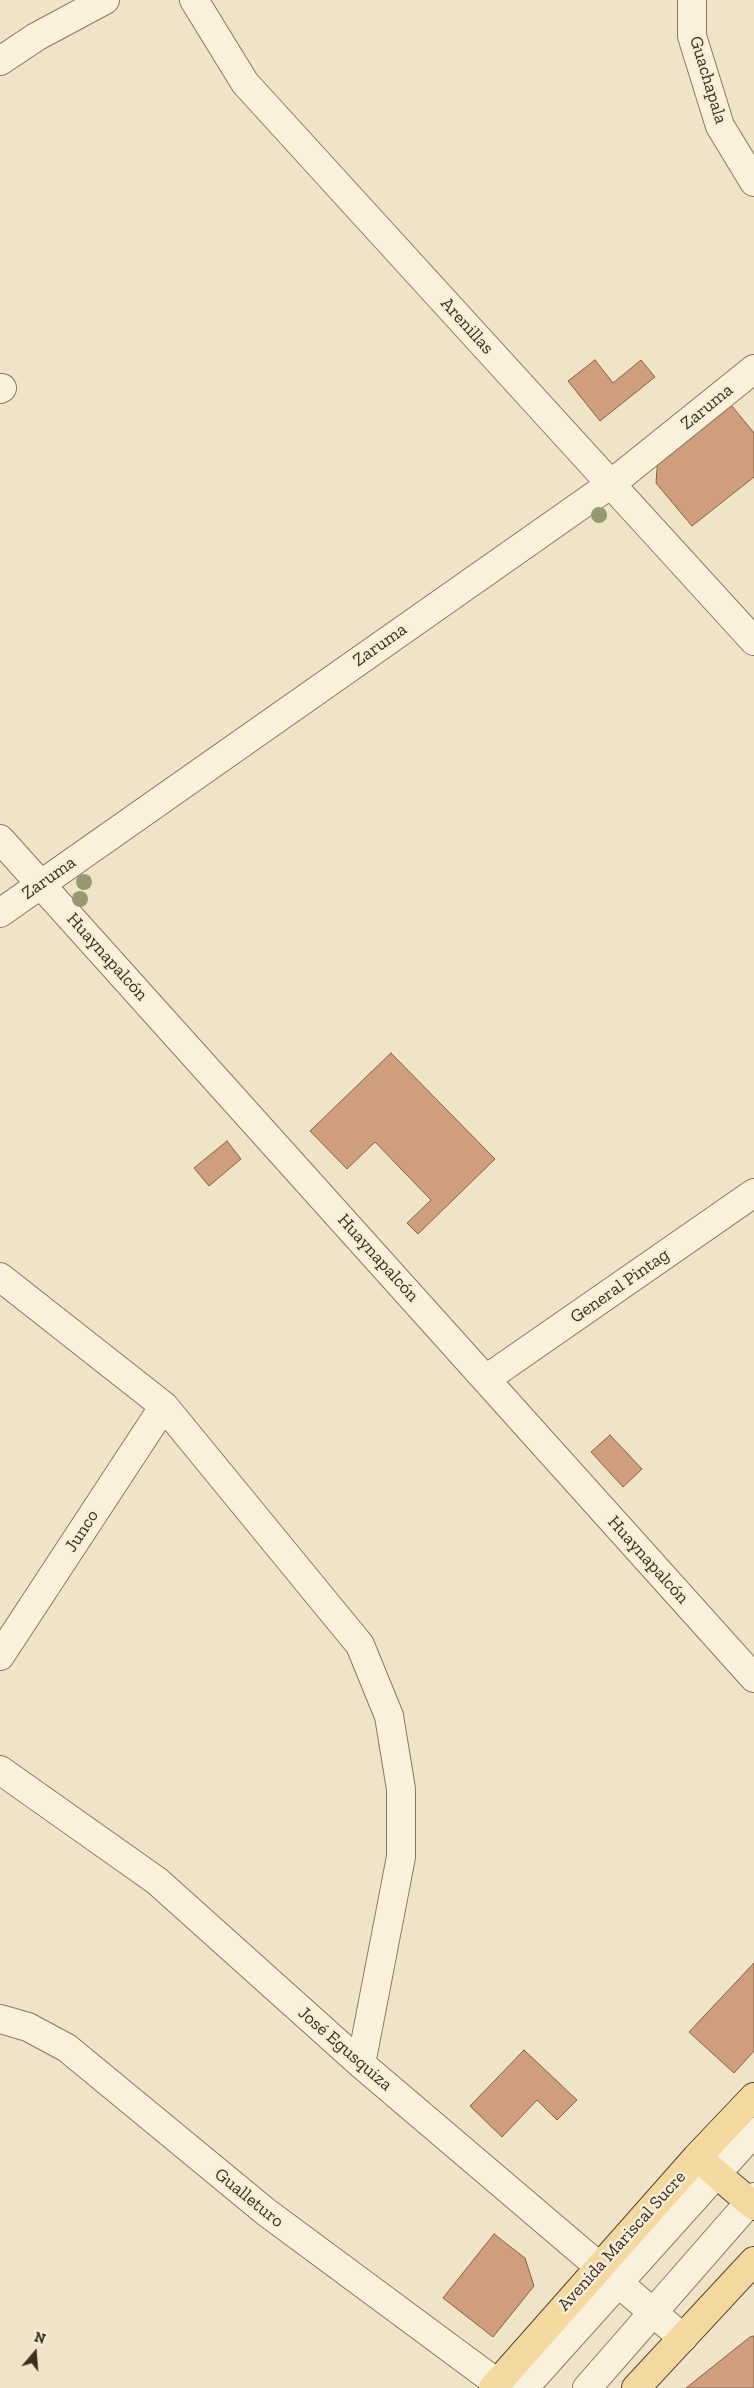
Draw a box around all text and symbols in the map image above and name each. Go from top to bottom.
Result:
street label: Guachapala [684,34,732,126]
street label: Arenillas [436,293,498,359]
street label: Zaruma [677,379,737,435]
street label: Zaruma [349,619,411,671]
street label: Zaruma [18,852,80,904]
street label: Huaynapalcón [62,908,152,1006]
street label: Huaynapalcón [333,1209,423,1307]
street label: General Pintag [566,1244,674,1328]
street label: Junco [60,1506,104,1556]
street label: Huaynapalcón [603,1511,693,1609]
street label: José Egusquiza [294,2002,396,2096]
street label: Gualleturo [210,2164,288,2232]
street label: Avenida Mariscal Sucre [553,2167,691,2315]
north arrow [10,2328,60,2378]
text: N [32,2329,47,2348]

